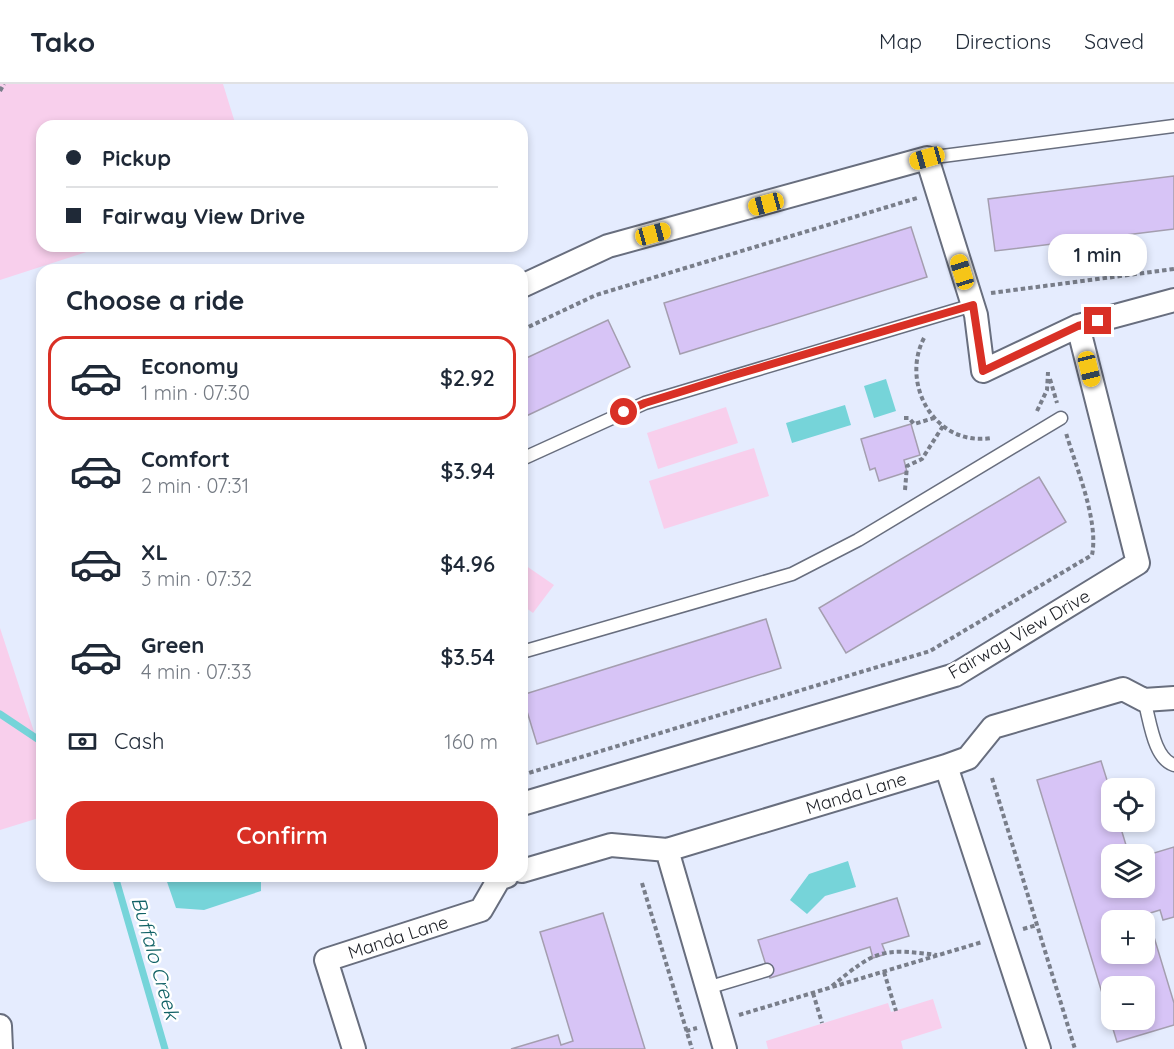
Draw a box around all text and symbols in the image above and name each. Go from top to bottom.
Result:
text: Tako [30,24,95,59]
text: Map [879,28,922,54]
text: Directions [955,28,1051,54]
text: Saved [1084,28,1144,54]
text: Pickup [102,144,171,172]
car [907,144,947,172]
car [746,191,786,217]
text: Fairway View Drive [102,202,305,230]
car [633,221,673,247]
callout: 1 min [1048,234,1148,276]
text: 1 min [1074,242,1121,267]
car [948,252,976,292]
text: Choose a ride [66,283,244,317]
route end [1084,307,1111,334]
car [1076,349,1102,389]
icon: car [69,351,123,405]
text: Economy [141,352,239,380]
text: $2.92 [440,364,495,392]
text: 1 min · 07:30 [141,380,250,405]
route start [610,398,637,425]
icon: car [69,444,123,498]
text: Comfort [141,445,230,473]
text: $3.94 [441,457,495,485]
text: 2 min · 07:31 [141,473,249,498]
icon: car [69,537,123,591]
text: XL [141,538,168,566]
text: $4.96 [440,550,495,578]
text: 3 min · 07:32 [141,566,252,591]
street label: Fairway View Drive [944,584,1094,684]
icon: car [69,630,123,684]
text: Green [141,631,204,659]
text: $3.54 [440,643,495,671]
text: 4 min · 07:33 [141,659,252,684]
icon: cash [66,725,99,758]
text: Cash [114,727,165,755]
text: 160 m [444,729,498,754]
street label: Manda Lane [803,767,909,819]
map controls [1101,778,1155,1030]
button: locate [1101,778,1155,832]
button: Confirm [66,801,498,870]
button: layers [1101,844,1155,898]
water label: Buffalo Creek [127,894,186,1024]
street label: Manda Lane [345,910,451,964]
button: + [1101,910,1155,964]
button: − [1101,976,1155,1030]

